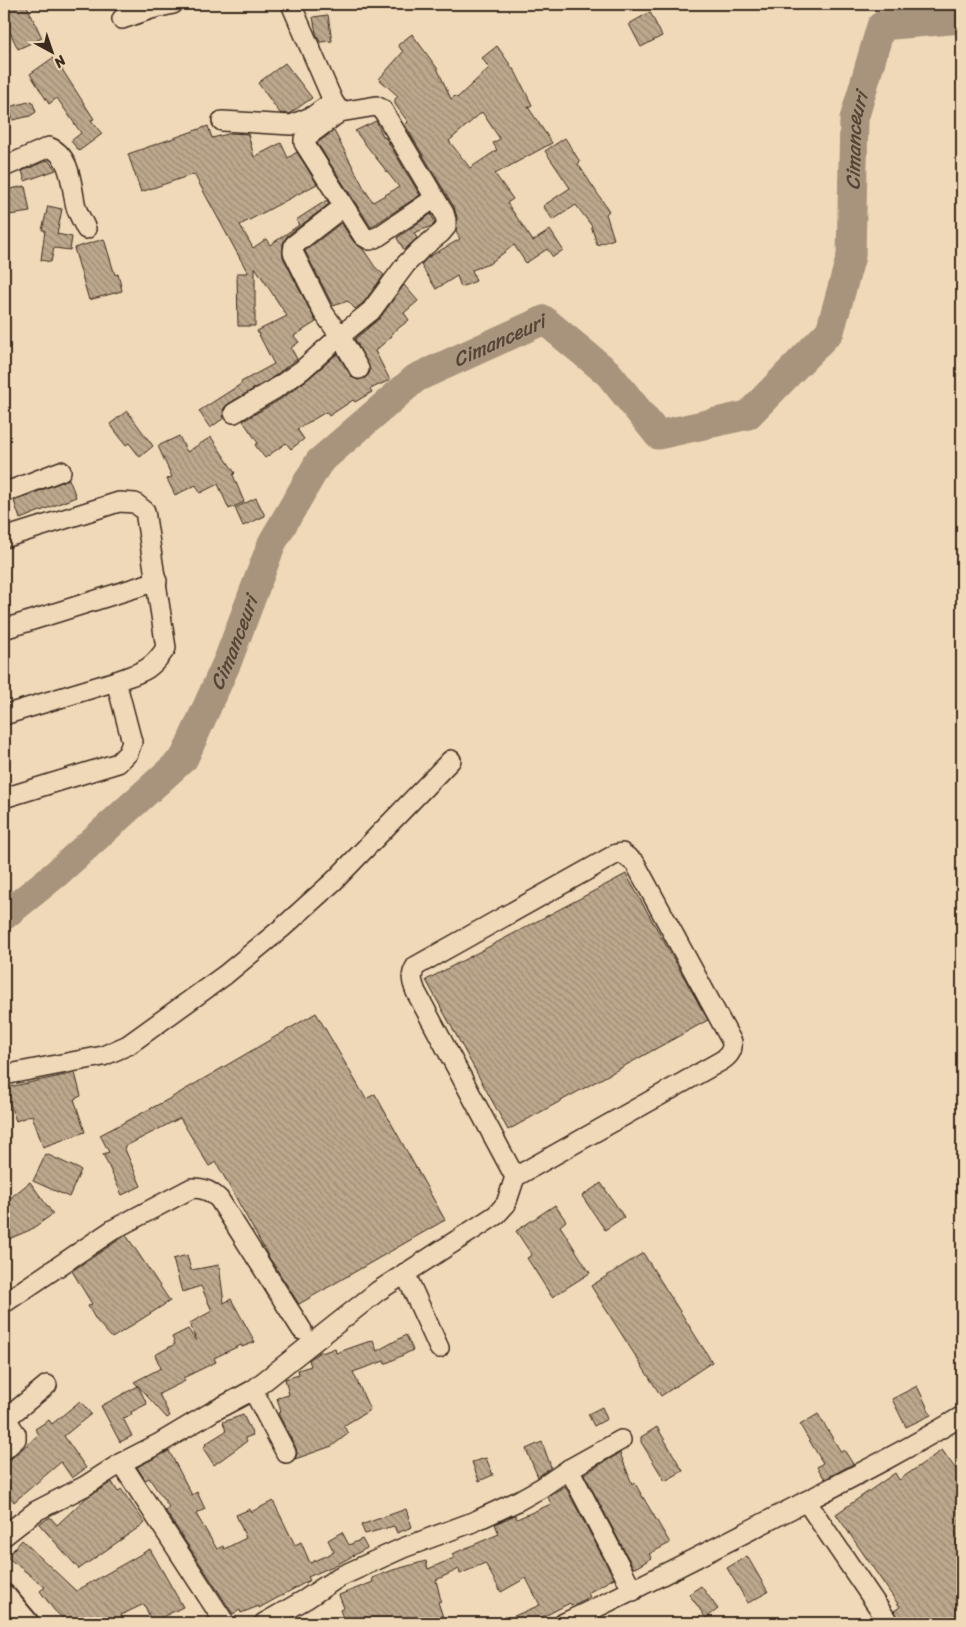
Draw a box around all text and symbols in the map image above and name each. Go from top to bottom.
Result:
north arrow [28,28,78,78]
text: N [48,48,73,74]
water label: Cimanceuri [835,84,880,190]
water label: Cimanceuri [447,303,555,377]
water label: Cimanceuri [200,587,270,696]

